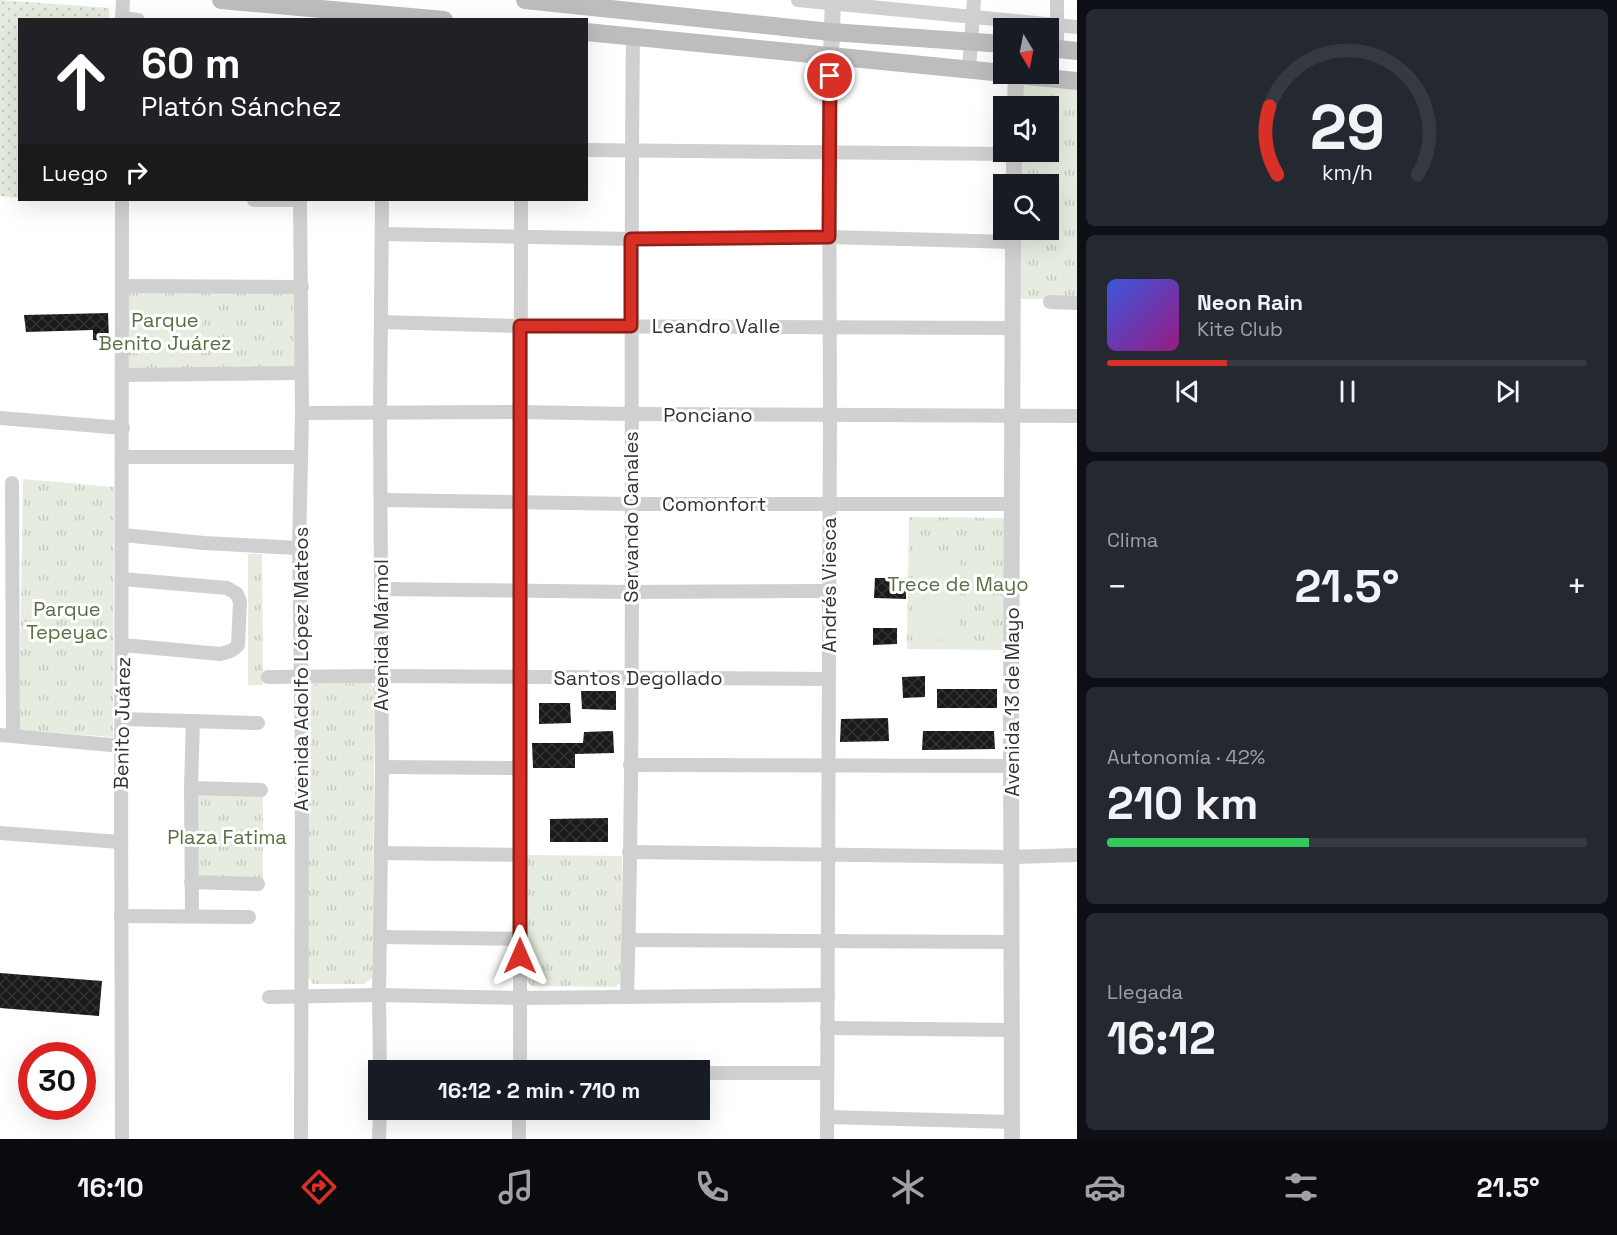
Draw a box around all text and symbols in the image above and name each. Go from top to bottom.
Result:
north arrow [993,18,1059,84]
map controls [993,18,1059,240]
text: 60 m [141,37,241,90]
icon: ahead [42,42,120,120]
pin [804,50,855,101]
icon: arrive [813,59,846,92]
text: 29 [1309,88,1385,167]
text: Platón Sánchez [141,89,342,124]
button: sound [993,96,1059,162]
icon: right [120,156,153,189]
text: Luego [42,159,108,187]
text: km/h [1321,159,1373,186]
button: search [993,174,1059,240]
text: Neon Rain [1197,288,1303,316]
park label: Parque Benito Juárez [99,307,231,356]
street label: Leandro Valle [652,313,780,339]
text: Kite Club [1197,316,1283,342]
icon: previous [1171,375,1204,408]
icon: pause [1331,375,1364,408]
icon: next [1491,375,1524,408]
street label: Ponciano [663,402,753,428]
street label: Servando Canales [618,431,644,603]
street label: Comonfort [662,491,766,517]
street label: Andrés Viesca [816,517,842,653]
street label: Avenida Adolfo López Mateos [288,527,314,811]
text: Clima [1107,527,1158,553]
text: 21.5° [1294,558,1400,615]
street label: Avenida Mármol [368,559,394,711]
text: − [1107,566,1127,608]
text: + [1567,566,1587,608]
park label: Trece de Mayo [887,571,1029,597]
park label: Parque Tepeyac [26,596,108,645]
street label: Avenida 13 de Mayo [999,607,1025,797]
street label: Benito Juárez [108,656,136,790]
street label: Santos Degollado [553,665,723,691]
text: Autonomía · 42% [1107,744,1265,770]
text: 210 km [1107,775,1258,832]
park label: Plaza Fatima [167,824,287,850]
position arrow [488,924,552,988]
text: Llegada [1107,979,1183,1005]
text: 16:12 [1107,1010,1216,1067]
speed limit sign: 30 [18,1042,96,1120]
text: 16:12 · 2 min · 710 m [438,1076,640,1104]
icon: directions [298,1166,340,1208]
icon: music [495,1166,537,1208]
icon: phone [691,1166,733,1208]
icon: climate [887,1166,929,1208]
icon: car [1084,1166,1126,1208]
icon: filters [1280,1166,1322,1208]
text: 16:10 [77,1170,144,1205]
text: 21.5° [1477,1170,1540,1205]

